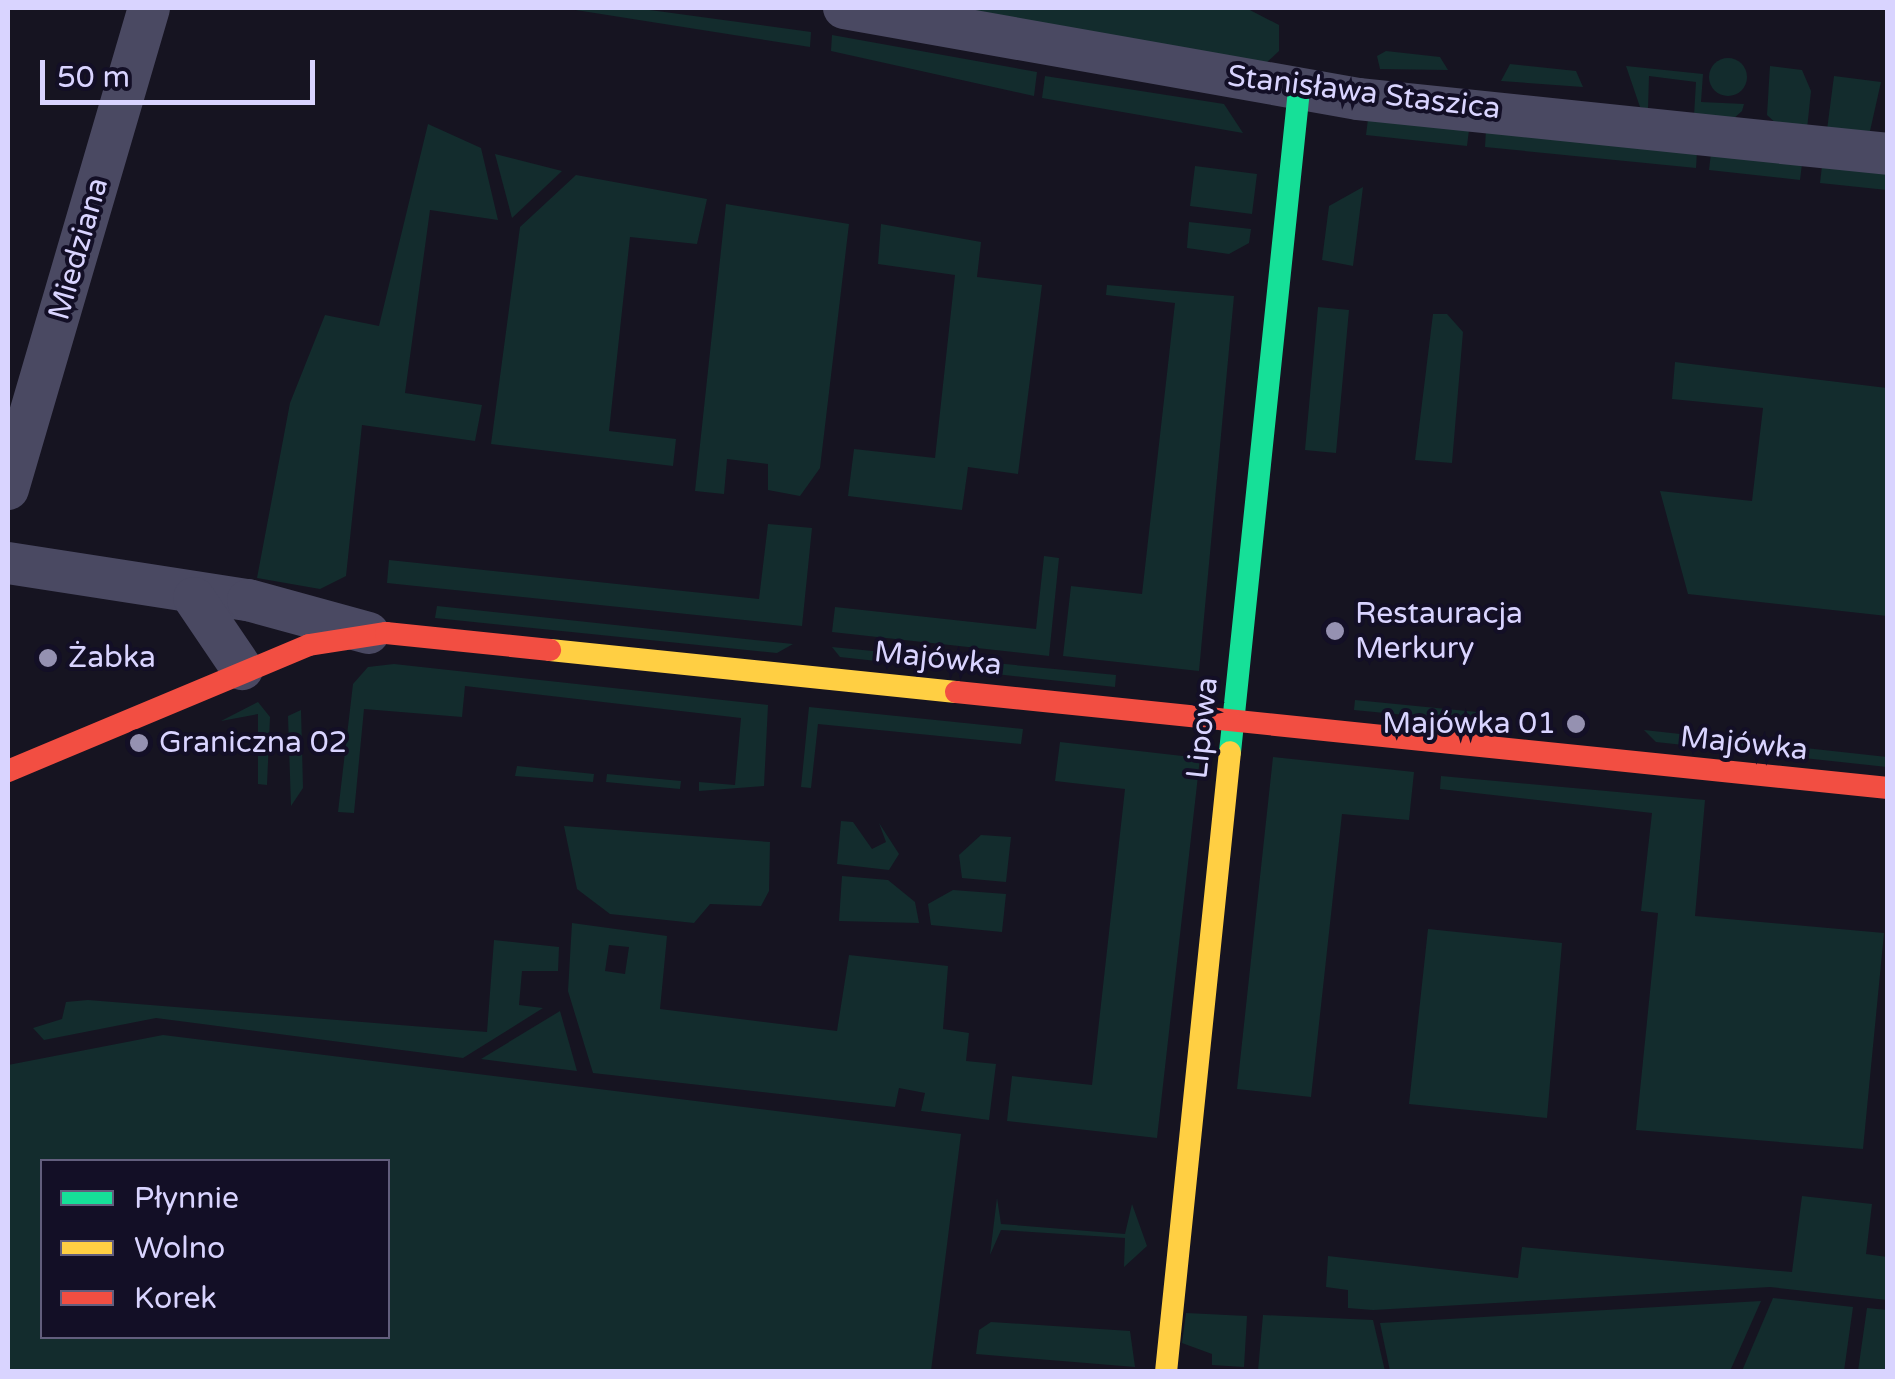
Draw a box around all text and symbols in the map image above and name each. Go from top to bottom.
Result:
scale bar [45,40,320,102]
street label: Stanisława Staszica [1225,58,1503,128]
text: 50 m [57,59,130,96]
street label: Miedziana [42,174,116,324]
place label: Restauracja Merkury [1355,596,1523,666]
marker: Restauracja Merkury [1324,620,1346,642]
street label: Majówka [872,634,1004,684]
place label: Żabka [68,640,156,676]
marker: Żabka [37,647,59,669]
street label: Lipowa [1180,675,1226,781]
place label: Majówka 01 [1382,706,1556,742]
marker: Majówka 01 [1565,713,1587,735]
street label: Majówka [1678,719,1810,769]
place label: Graniczna 02 [159,725,347,761]
marker: Graniczna 02 [128,732,150,754]
legend [40,1159,390,1339]
text: Płynnie [134,1180,239,1217]
text: Wolno [134,1230,225,1267]
text: Korek [134,1280,217,1317]

